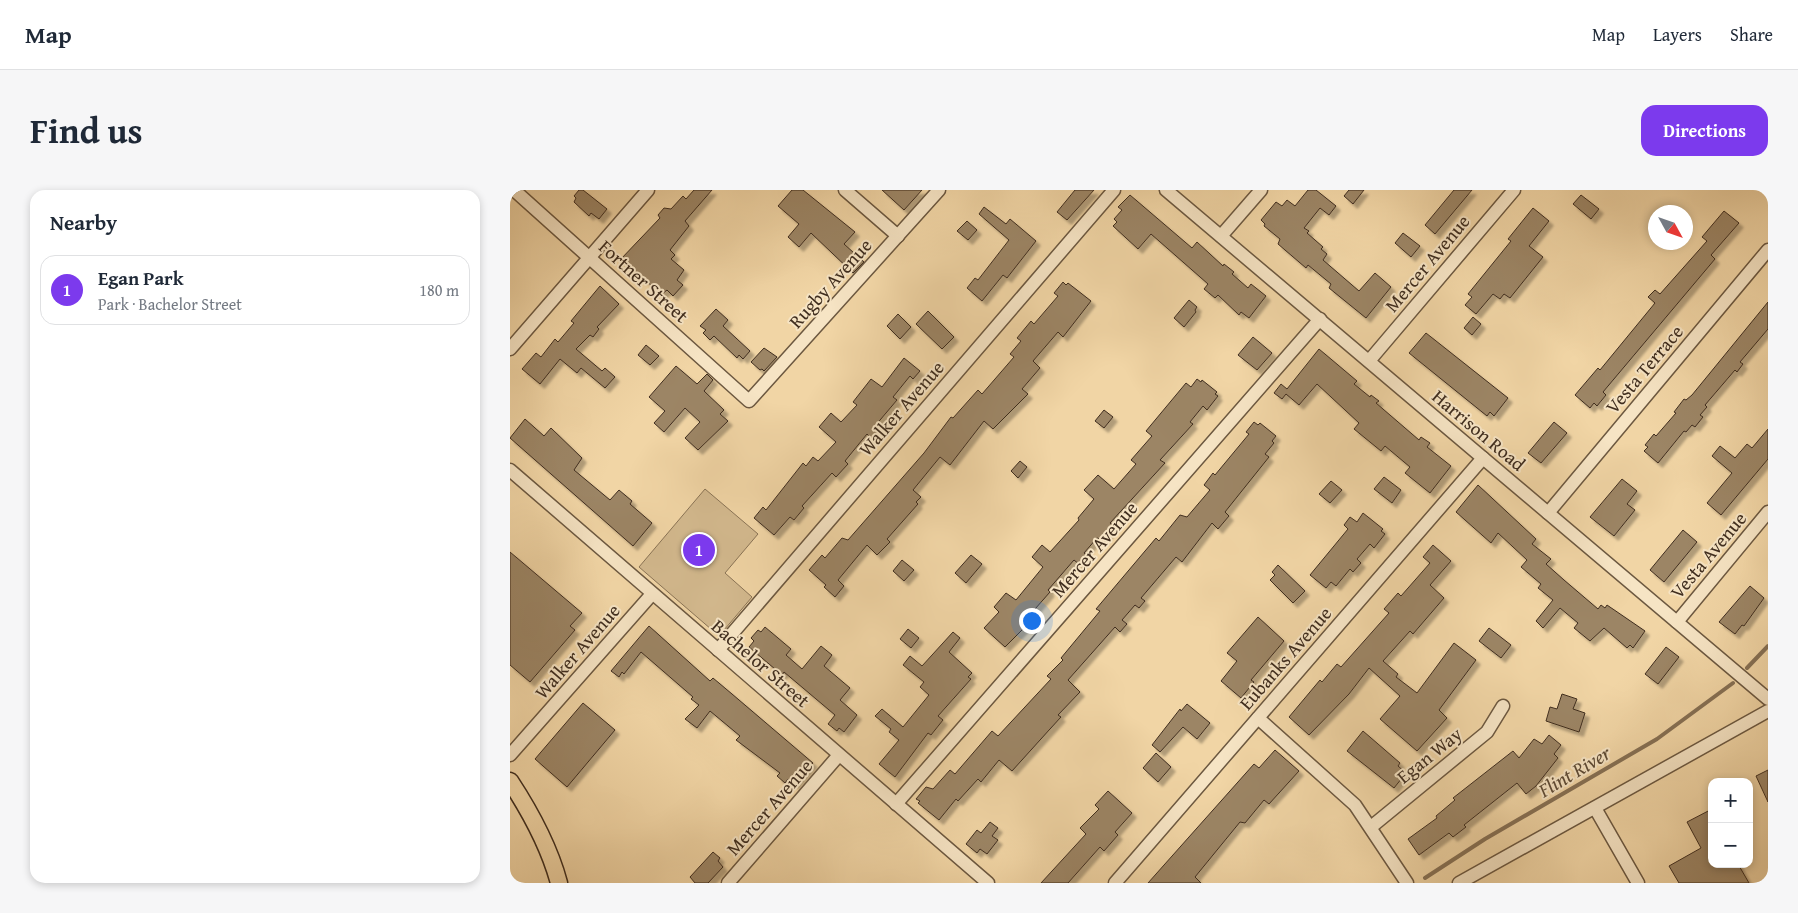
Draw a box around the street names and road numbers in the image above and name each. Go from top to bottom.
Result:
street label: Mercer Avenue [1378,208,1476,318]
street label: Rugby Avenue [782,232,878,334]
street label: Fortner Street [593,233,695,329]
street label: Vesta Terrace [1598,318,1690,419]
street label: Walker Avenue [852,354,950,462]
street label: Harrison Road [1426,382,1532,478]
street label: Mercer Avenue [1044,495,1144,603]
street label: Vesta Avenue [1663,505,1753,605]
street label: Walker Avenue [528,597,626,705]
street label: Eubanks Avenue [1232,600,1338,716]
street label: Bachelor Street [706,612,817,714]
street label: Egan Way [1390,720,1468,790]
street label: Mercer Avenue [719,753,819,861]

